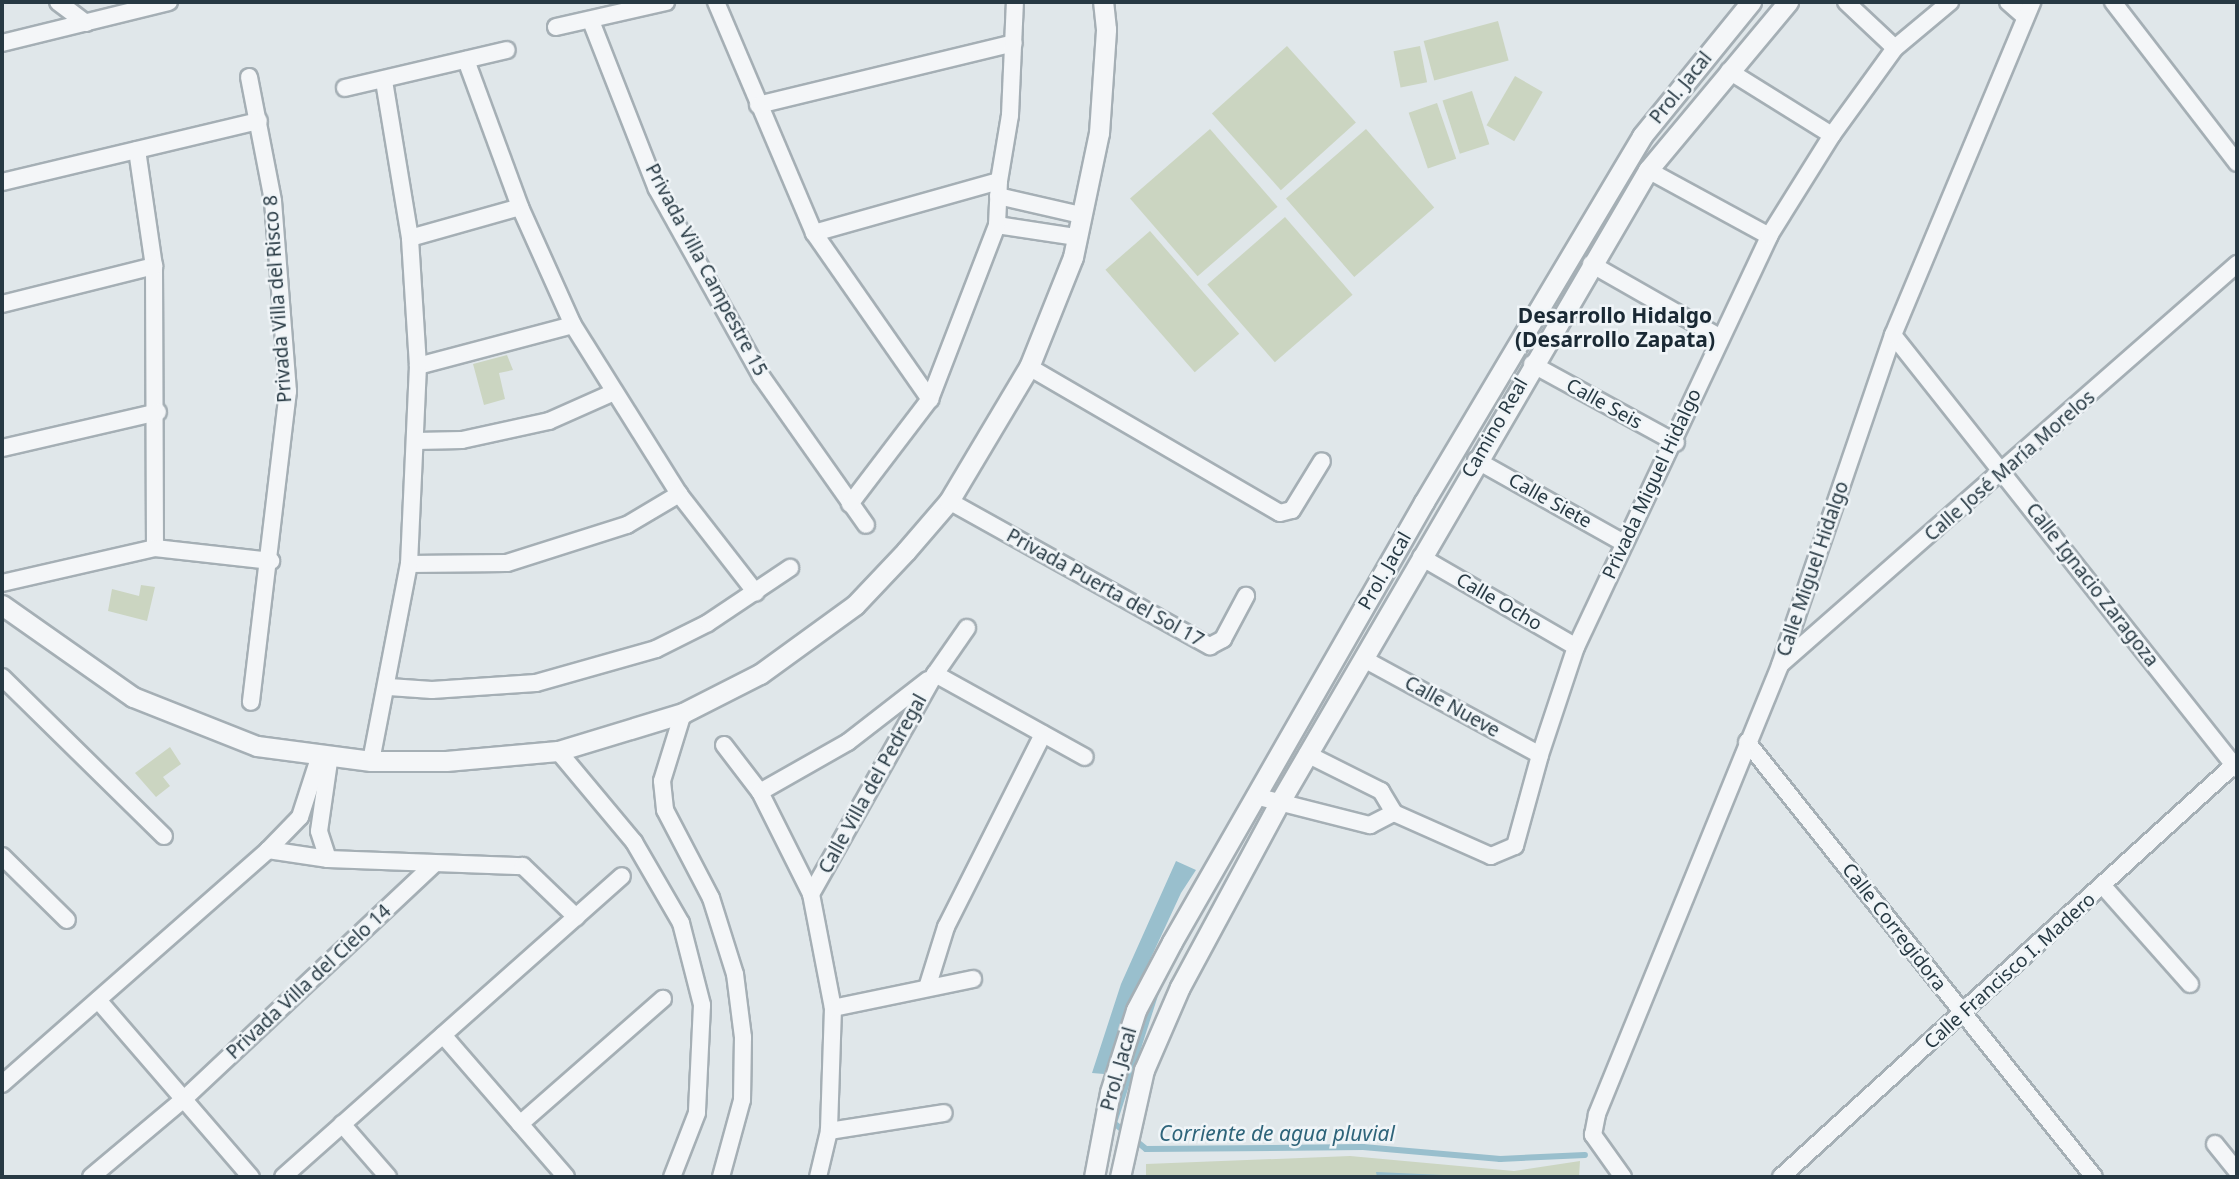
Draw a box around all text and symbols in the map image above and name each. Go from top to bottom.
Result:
street label: Prol. Jacal [1645,47,1717,129]
street label: Privada Villa Campestre 15 [640,160,772,380]
street label: Privada Villa del Risco 8 [259,194,297,404]
district label: Desarrollo Hidalgo (Desarrollo Zapata) [1515,302,1715,352]
street label: Camino Real [1457,374,1533,482]
street label: Calle Seis [1562,374,1646,434]
street label: Privada Miguel Hidalgo [1598,385,1706,583]
street label: Calle José María Morelos [1920,386,2100,546]
street label: Calle Siete [1504,469,1596,533]
street label: Calle Miguel Hidalgo [1772,478,1854,660]
street label: Calle Ignacio Zaragoza [2021,499,2163,671]
street label: Privada Puerta del Sol 17 [1002,524,1208,652]
street label: Prol. Jacal [1354,528,1416,614]
street label: Calle Ocho [1452,568,1546,636]
street label: Calle Nueve [1401,672,1503,742]
street label: Calle Villa del Pedregal [814,690,932,878]
street label: Calle Corregidora [1837,859,1951,995]
street label: Calle Francisco I. Madero [1920,888,2100,1054]
street label: Privada Villa del Cielo 14 [222,900,396,1064]
street label: Prol. Jacal [1096,1025,1142,1113]
water label: Corriente de agua pluvial [1159,1120,1395,1146]

